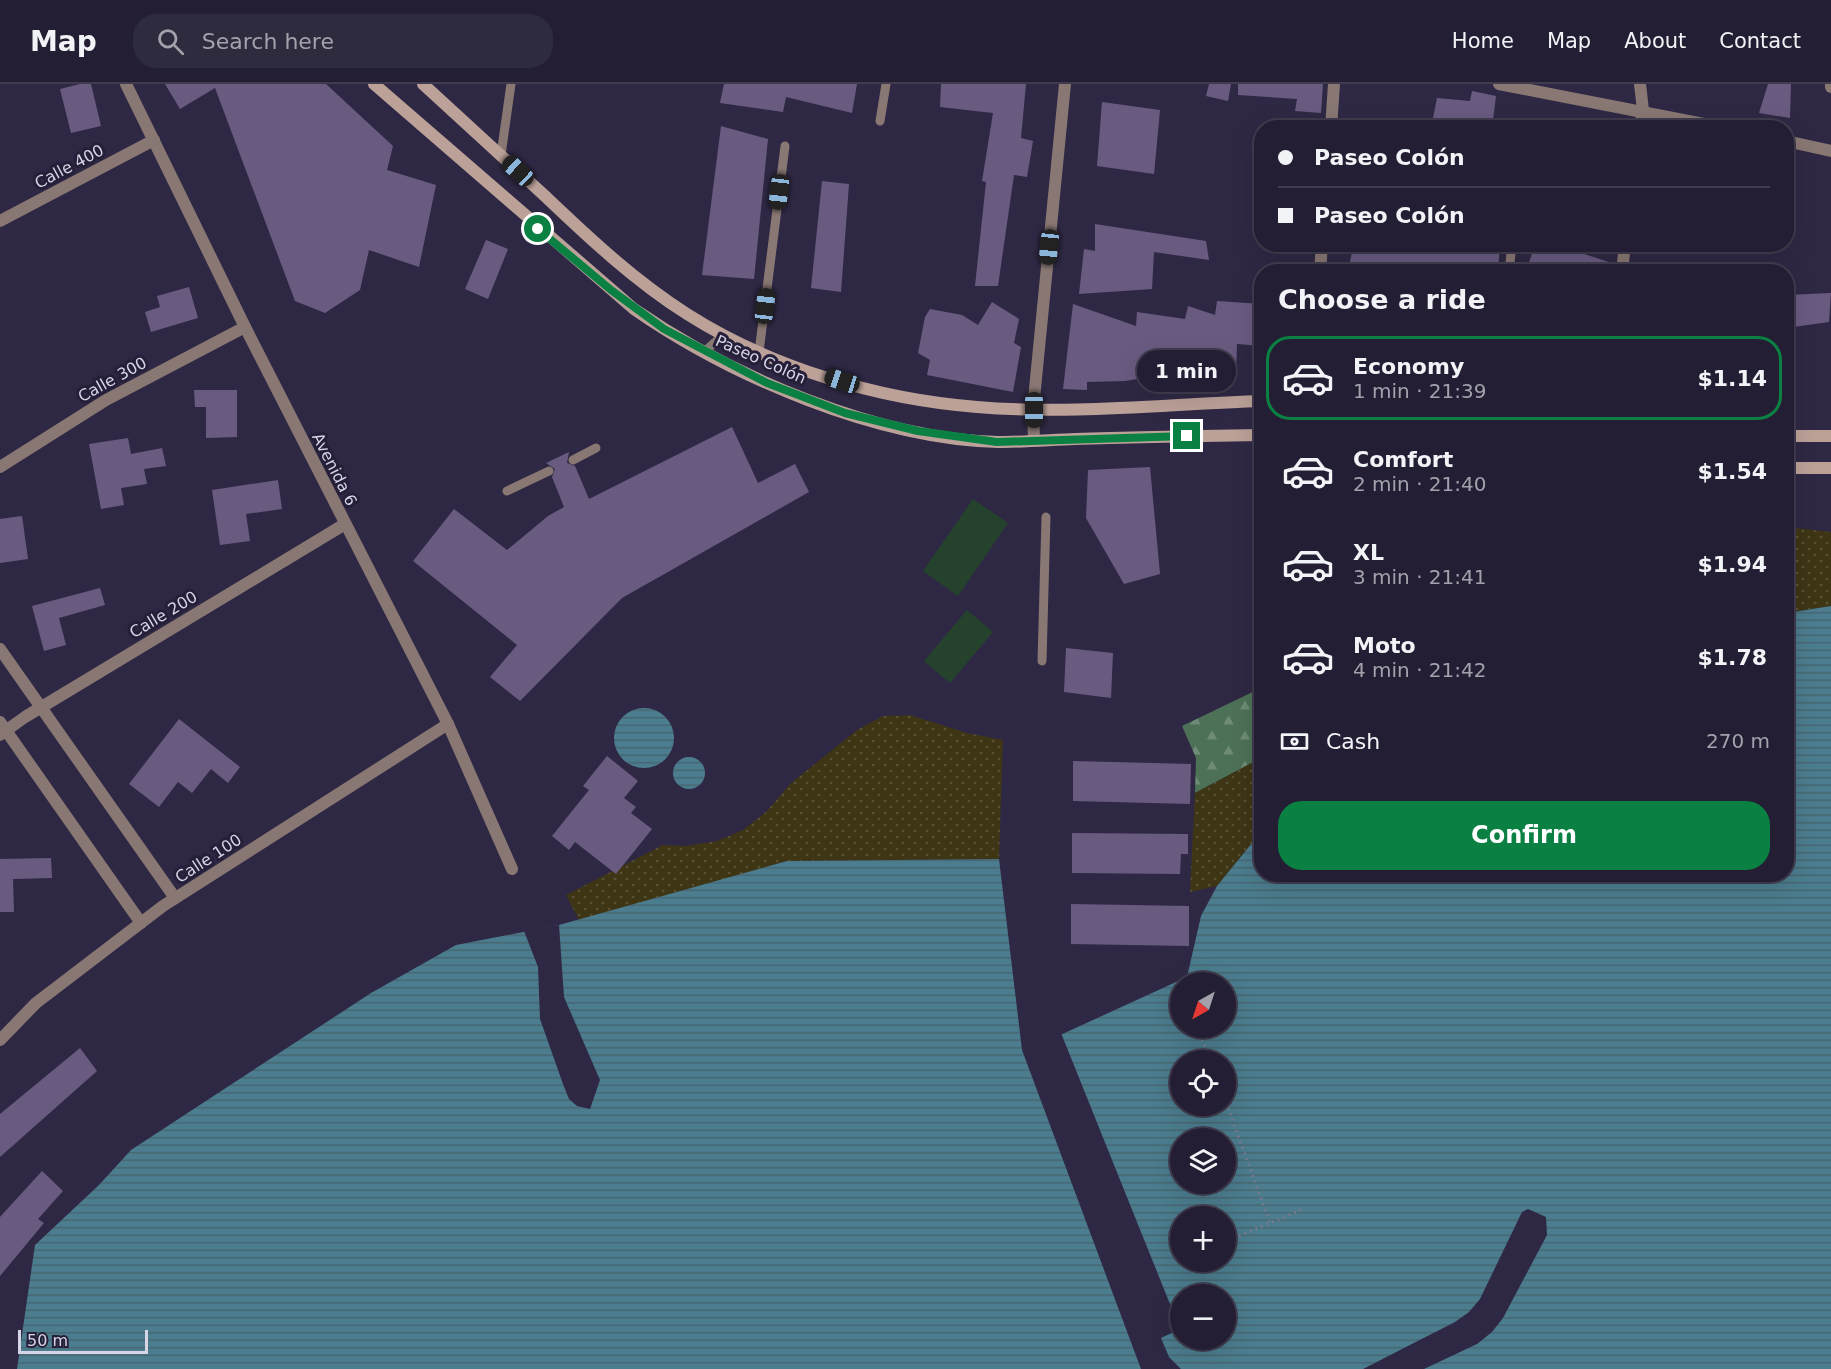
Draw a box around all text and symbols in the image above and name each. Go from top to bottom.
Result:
search box [133,14,553,68]
text: Map [30,25,97,58]
icon: search [154,25,187,58]
text: Search here [202,29,334,54]
text: Home [1452,29,1514,53]
text: Map [1547,29,1591,53]
text: About [1624,29,1686,53]
text: Contact [1719,29,1801,53]
street label: Calle 400 [32,140,107,193]
text: Paseo Colón [1314,145,1465,170]
car [499,152,537,190]
car [768,173,790,211]
text: Paseo Colón [1314,203,1465,228]
route start [524,215,551,242]
car [1038,228,1060,266]
text: Choose a ride [1278,284,1486,315]
car [754,287,776,325]
street label: Paseo Colón [713,331,809,388]
callout: 1 min [1138,349,1236,391]
icon: car [1281,351,1335,405]
street label: Calle 300 [75,353,150,406]
text: Economy [1353,354,1464,379]
text: 1 min [1155,359,1218,383]
text: $1.14 [1697,366,1767,391]
car [822,367,862,395]
text: 1 min · 21:39 [1353,379,1487,403]
car [1025,392,1043,428]
route end [1173,422,1200,449]
street label: Avenida 6 [308,430,361,509]
icon: car [1281,444,1335,498]
text: Comfort [1353,447,1453,472]
text: $1.54 [1697,459,1767,484]
text: 2 min · 21:40 [1353,472,1487,496]
icon: car [1281,537,1335,591]
text: XL [1353,540,1384,565]
text: $1.94 [1697,552,1767,577]
text: 3 min · 21:41 [1353,565,1487,589]
street label: Calle 200 [126,587,200,642]
icon: car [1281,630,1335,684]
text: Moto [1353,633,1416,658]
text: $1.78 [1697,645,1767,670]
text: 4 min · 21:42 [1353,658,1487,682]
icon: cash [1278,725,1311,758]
text: Cash [1326,729,1380,754]
text: 270 m [1706,729,1770,753]
button: Confirm [1278,801,1770,870]
street label: Calle 100 [172,830,245,887]
north arrow [1170,972,1236,1038]
map controls [1170,972,1236,1350]
button: locate [1170,1050,1236,1116]
button: layers [1170,1128,1236,1194]
button: + [1170,1206,1236,1272]
button: − [1170,1284,1236,1350]
scale bar [18,1327,148,1354]
text: 50 m [27,1331,68,1350]

